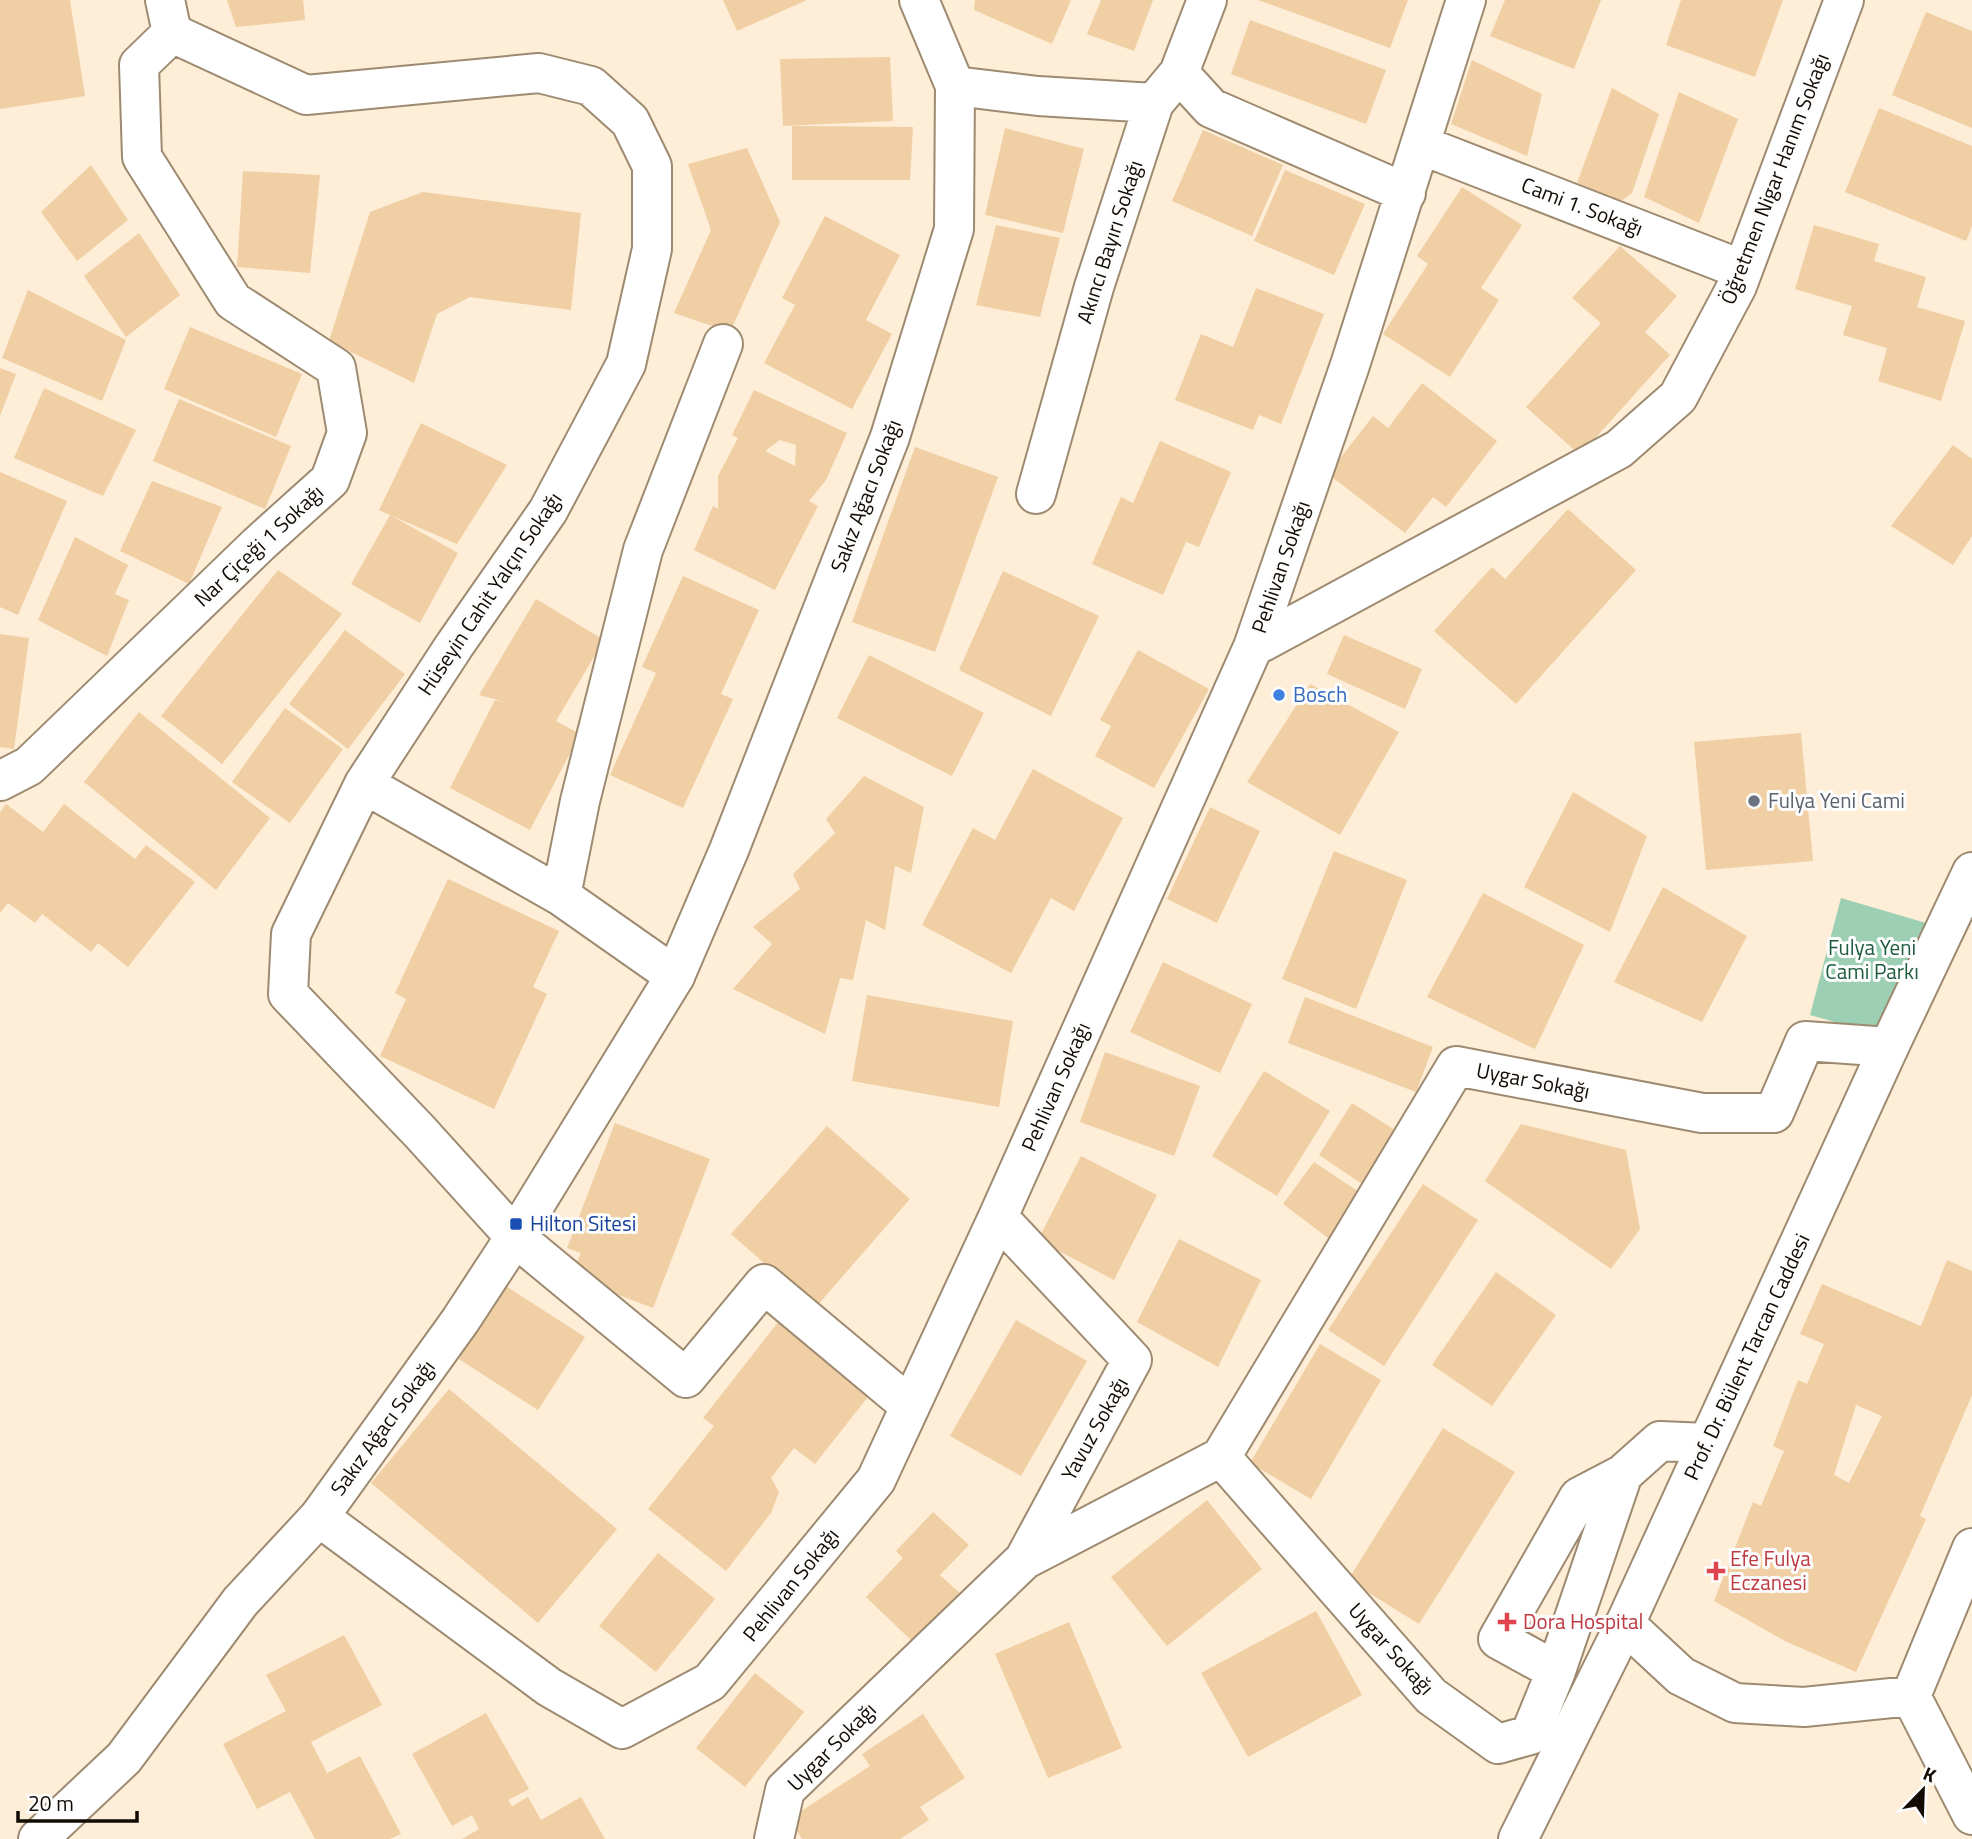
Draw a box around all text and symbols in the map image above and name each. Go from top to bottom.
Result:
street label: Öğretmen Nigar Hanım Sokağı [1711,48,1837,309]
street label: Akıncı Bayırı Sokağı [1068,156,1151,327]
street label: Cami 1. Sokağı [1517,168,1648,244]
street label: Sakız Ağacı Sokağı [821,415,909,577]
street label: Nar Çiçeği 1 Sokağı [186,477,330,614]
street label: Hüseyin Cahit Yalçın Sokağı [409,485,569,702]
street label: Pehlivan Sokağı [1242,496,1318,637]
place label: Bosch [1293,678,1347,710]
marker: Bosch [1271,687,1287,703]
place label: Fulya Yeni Cami [1768,784,1905,816]
marker: Fulya Yeni Cami [1746,793,1762,809]
park label: Fulya Yeni Cami Parkı [1825,931,1919,987]
street label: Pehlivan Sokağı [1012,1017,1098,1156]
street label: Uygar Sokağı [1474,1053,1593,1107]
place label: Hilton Sitesi [530,1207,636,1239]
marker: Hilton Sitesi [508,1216,524,1232]
street label: Prof. Dr. Bülent Tarcan Caddesi [1675,1228,1817,1485]
street label: Sakız Ağacı Sokağı [322,1353,442,1502]
street label: Yavuz Sokağı [1052,1371,1136,1486]
street label: Pehlivan Sokağı [734,1521,846,1648]
place label: Efe Fulya Eczanesi [1730,1542,1811,1598]
marker: Efe Fulya Eczanesi [1708,1563,1724,1579]
street label: Uygar Sokağı [1341,1595,1442,1702]
place label: Dora Hospital [1523,1605,1643,1637]
marker: Dora Hospital [1497,1612,1517,1632]
street label: Uygar Sokağı [779,1694,883,1798]
north arrow [1888,1755,1958,1825]
text: K [1919,1758,1941,1789]
scale bar [18,1780,136,1824]
text: 20 m [28,1787,74,1819]

